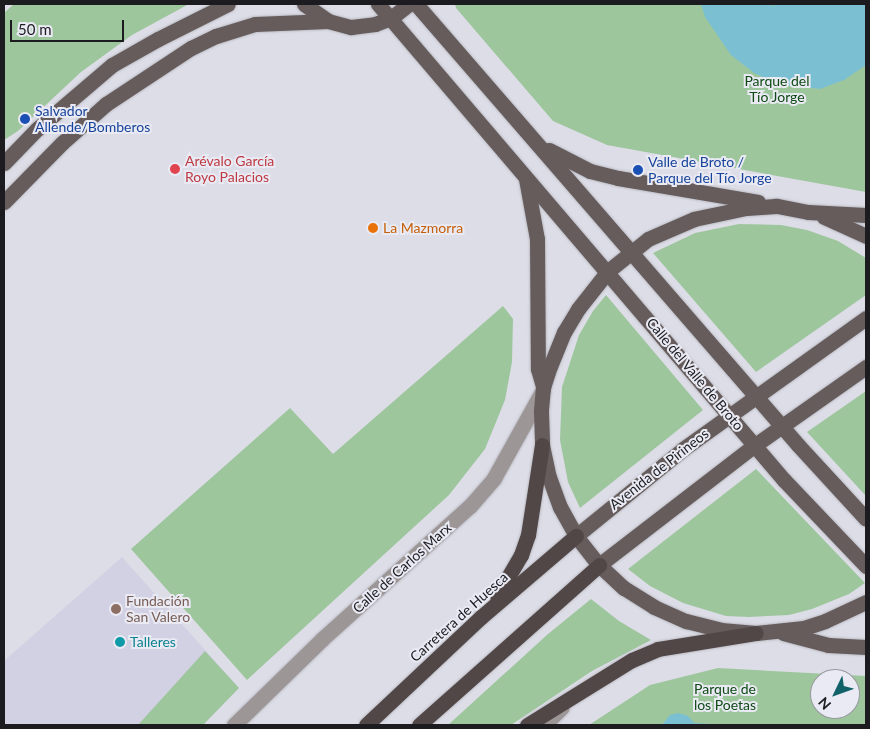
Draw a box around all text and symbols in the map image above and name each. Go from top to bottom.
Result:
scale bar [12,10,126,42]
text: 50 m [18,20,52,38]
park label: Parque del Tío Jorge [744,73,810,105]
place label: Salvador Allende/Bomberos [35,103,150,136]
marker: Salvador Allende/Bomberos [19,113,31,125]
place label: Arévalo García Royo Palacios [185,153,274,186]
place label: Valle de Broto / Parque del Tío Jorge [648,154,772,186]
marker: Arévalo García Royo Palacios [169,163,181,175]
marker: Valle de Broto / Parque del Tío Jorge [632,164,644,176]
place label: La Mazmorra [383,220,463,236]
marker: La Mazmorra [367,222,379,234]
street label: Calle del Valle de Broto [643,314,747,434]
street label: Avenida de Pirineos [606,425,712,513]
street label: Calle de Carlos Marx [349,519,455,617]
street label: Carretera de Huesca [407,569,511,665]
place label: Fundación San Valero [126,593,191,626]
marker: Fundación San Valero [110,603,122,615]
place label: Talleres [130,634,176,650]
marker: Talleres [114,636,126,648]
north arrow [810,669,860,719]
park label: Parque de los Poetas [694,681,756,714]
text: N [814,694,834,713]

